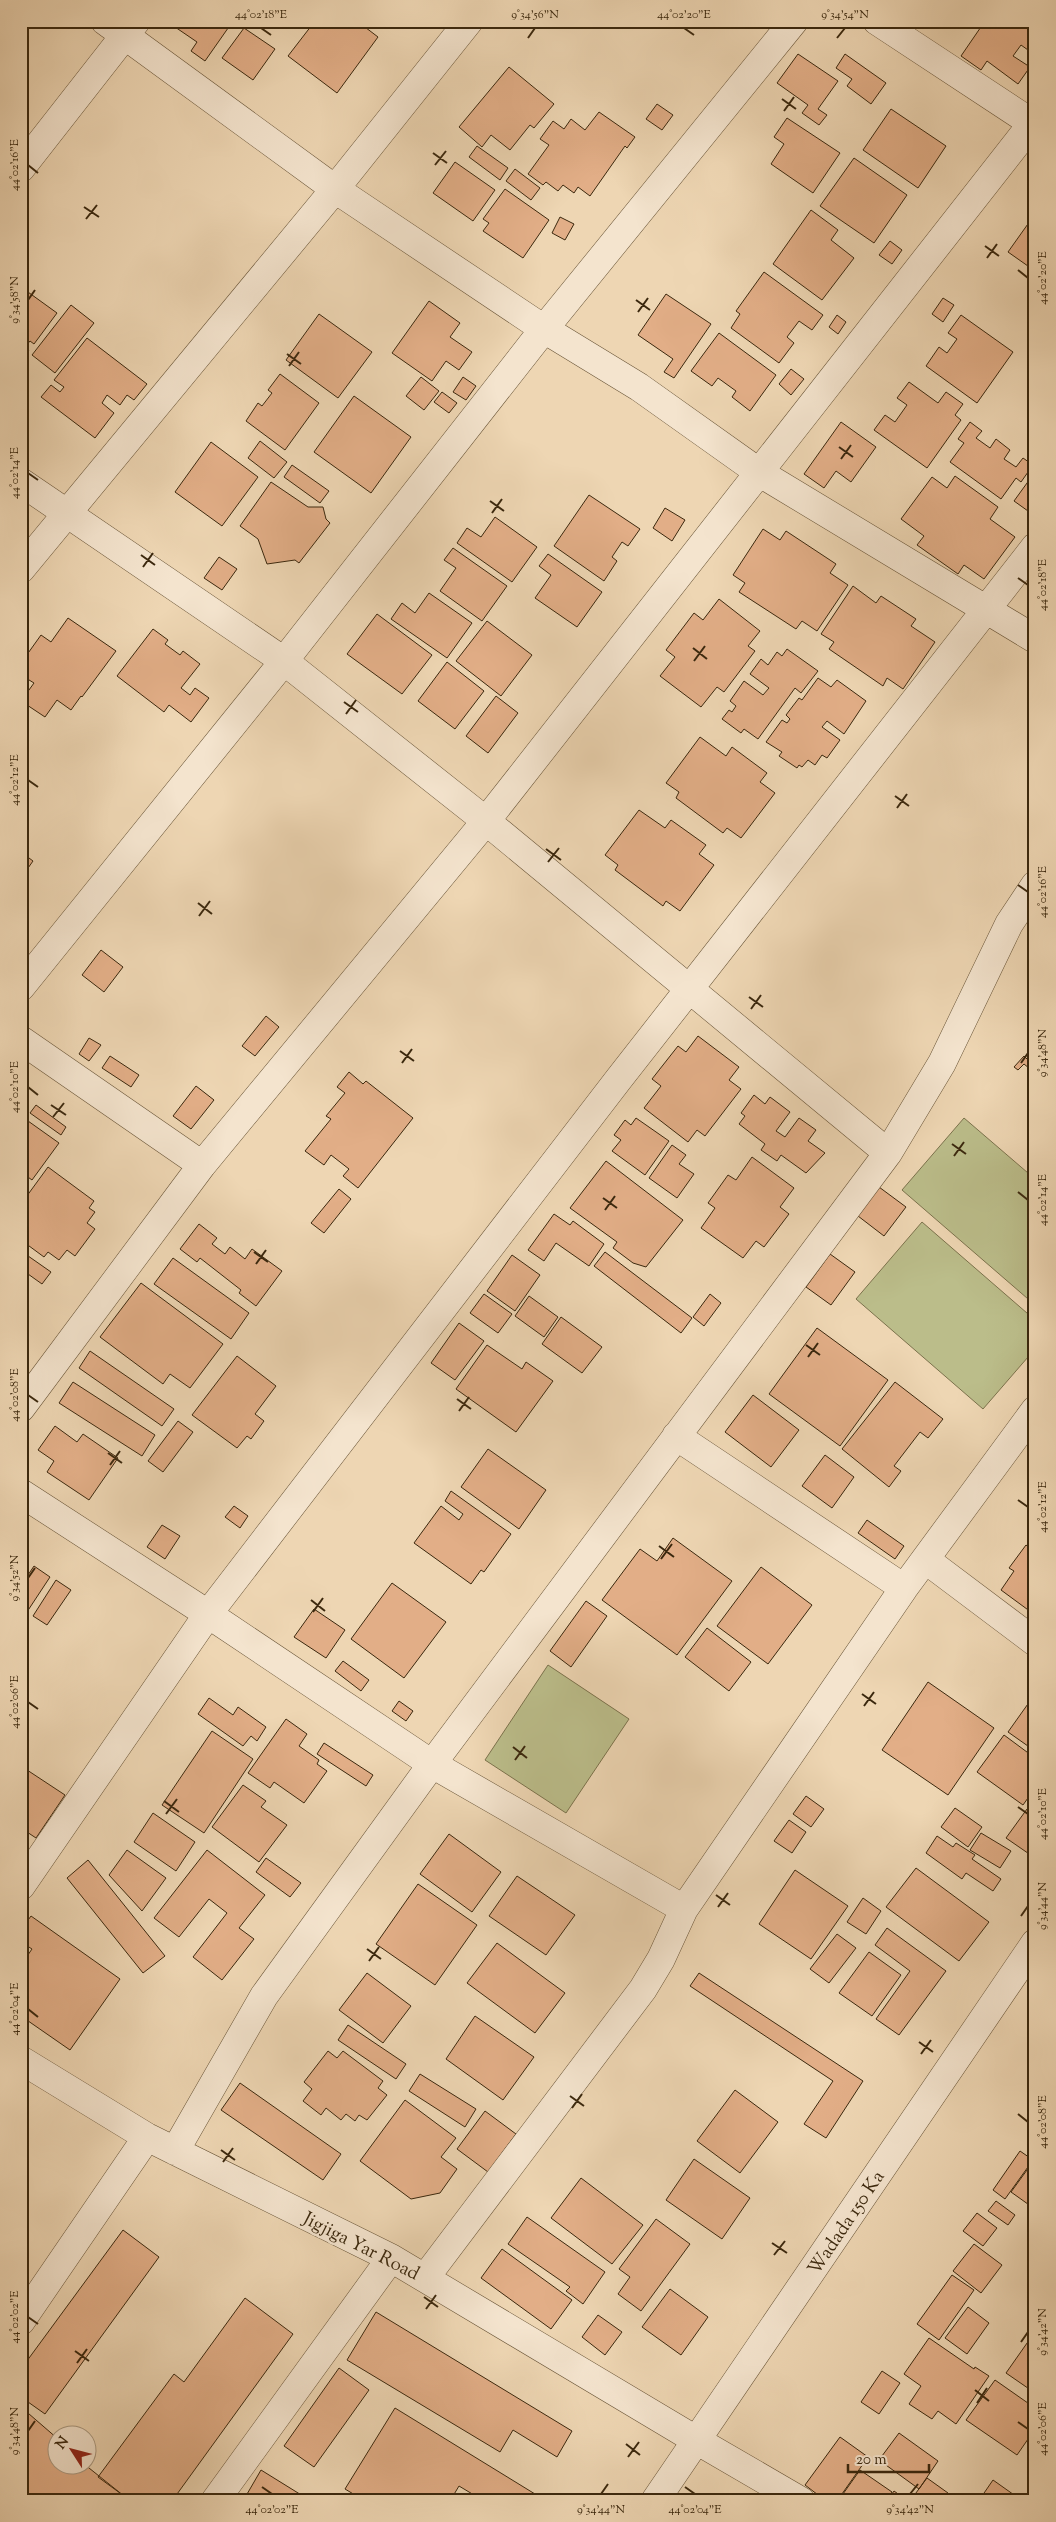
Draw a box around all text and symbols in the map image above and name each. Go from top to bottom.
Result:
text: 44°02'18"E [235,6,288,24]
text: 9°34'56"N [511,6,559,24]
text: 44°02'20"E [657,6,712,24]
text: 9°34'54"N [821,6,869,24]
text: 44°02'16"E [6,138,24,191]
text: 44°02'20"E [1034,250,1052,305]
text: 9°34'58"N [6,276,24,324]
text: 44°02'14"E [6,446,24,499]
text: 44°02'18"E [1034,558,1052,611]
text: 44°02'12"E [6,754,24,806]
text: 44°02'16"E [1034,865,1052,918]
text: 9°34'48"N [1034,1028,1052,1077]
text: 44°02'10"E [6,1060,24,1113]
text: 44°02'14"E [1034,1173,1052,1226]
text: 44°02'08"E [6,1367,24,1422]
text: 44°02'12"E [1034,1481,1052,1533]
text: 9°34'52"N [6,1554,24,1601]
text: 44°02'06"E [6,1674,24,1729]
text: 44°02'10"E [1034,1787,1052,1840]
text: 9°34'44"N [1034,1881,1052,1930]
text: 44°02'04"E [6,1982,24,2036]
text: 44°02'08"E [1034,2094,1052,2149]
street label: Wadada 150 Ka [802,2166,892,2281]
street label: Jigjiga Yar Road [297,2206,424,2288]
text: 44°02'02"E [6,2290,24,2343]
text: 9°34'42"N [1034,2308,1052,2356]
text: 44°02'06"E [1034,2401,1052,2456]
text: 9°34'48"N [6,2406,24,2455]
north arrow [48,2424,98,2474]
text: N [52,2433,74,2454]
scale bar [848,2442,930,2474]
text: 20 m [856,2450,887,2471]
text: 44°02'02"E [246,2501,299,2519]
text: 9°34'44"N [577,2501,626,2519]
text: 44°02'04"E [668,2501,722,2519]
text: 9°34'42"N [886,2501,934,2519]

